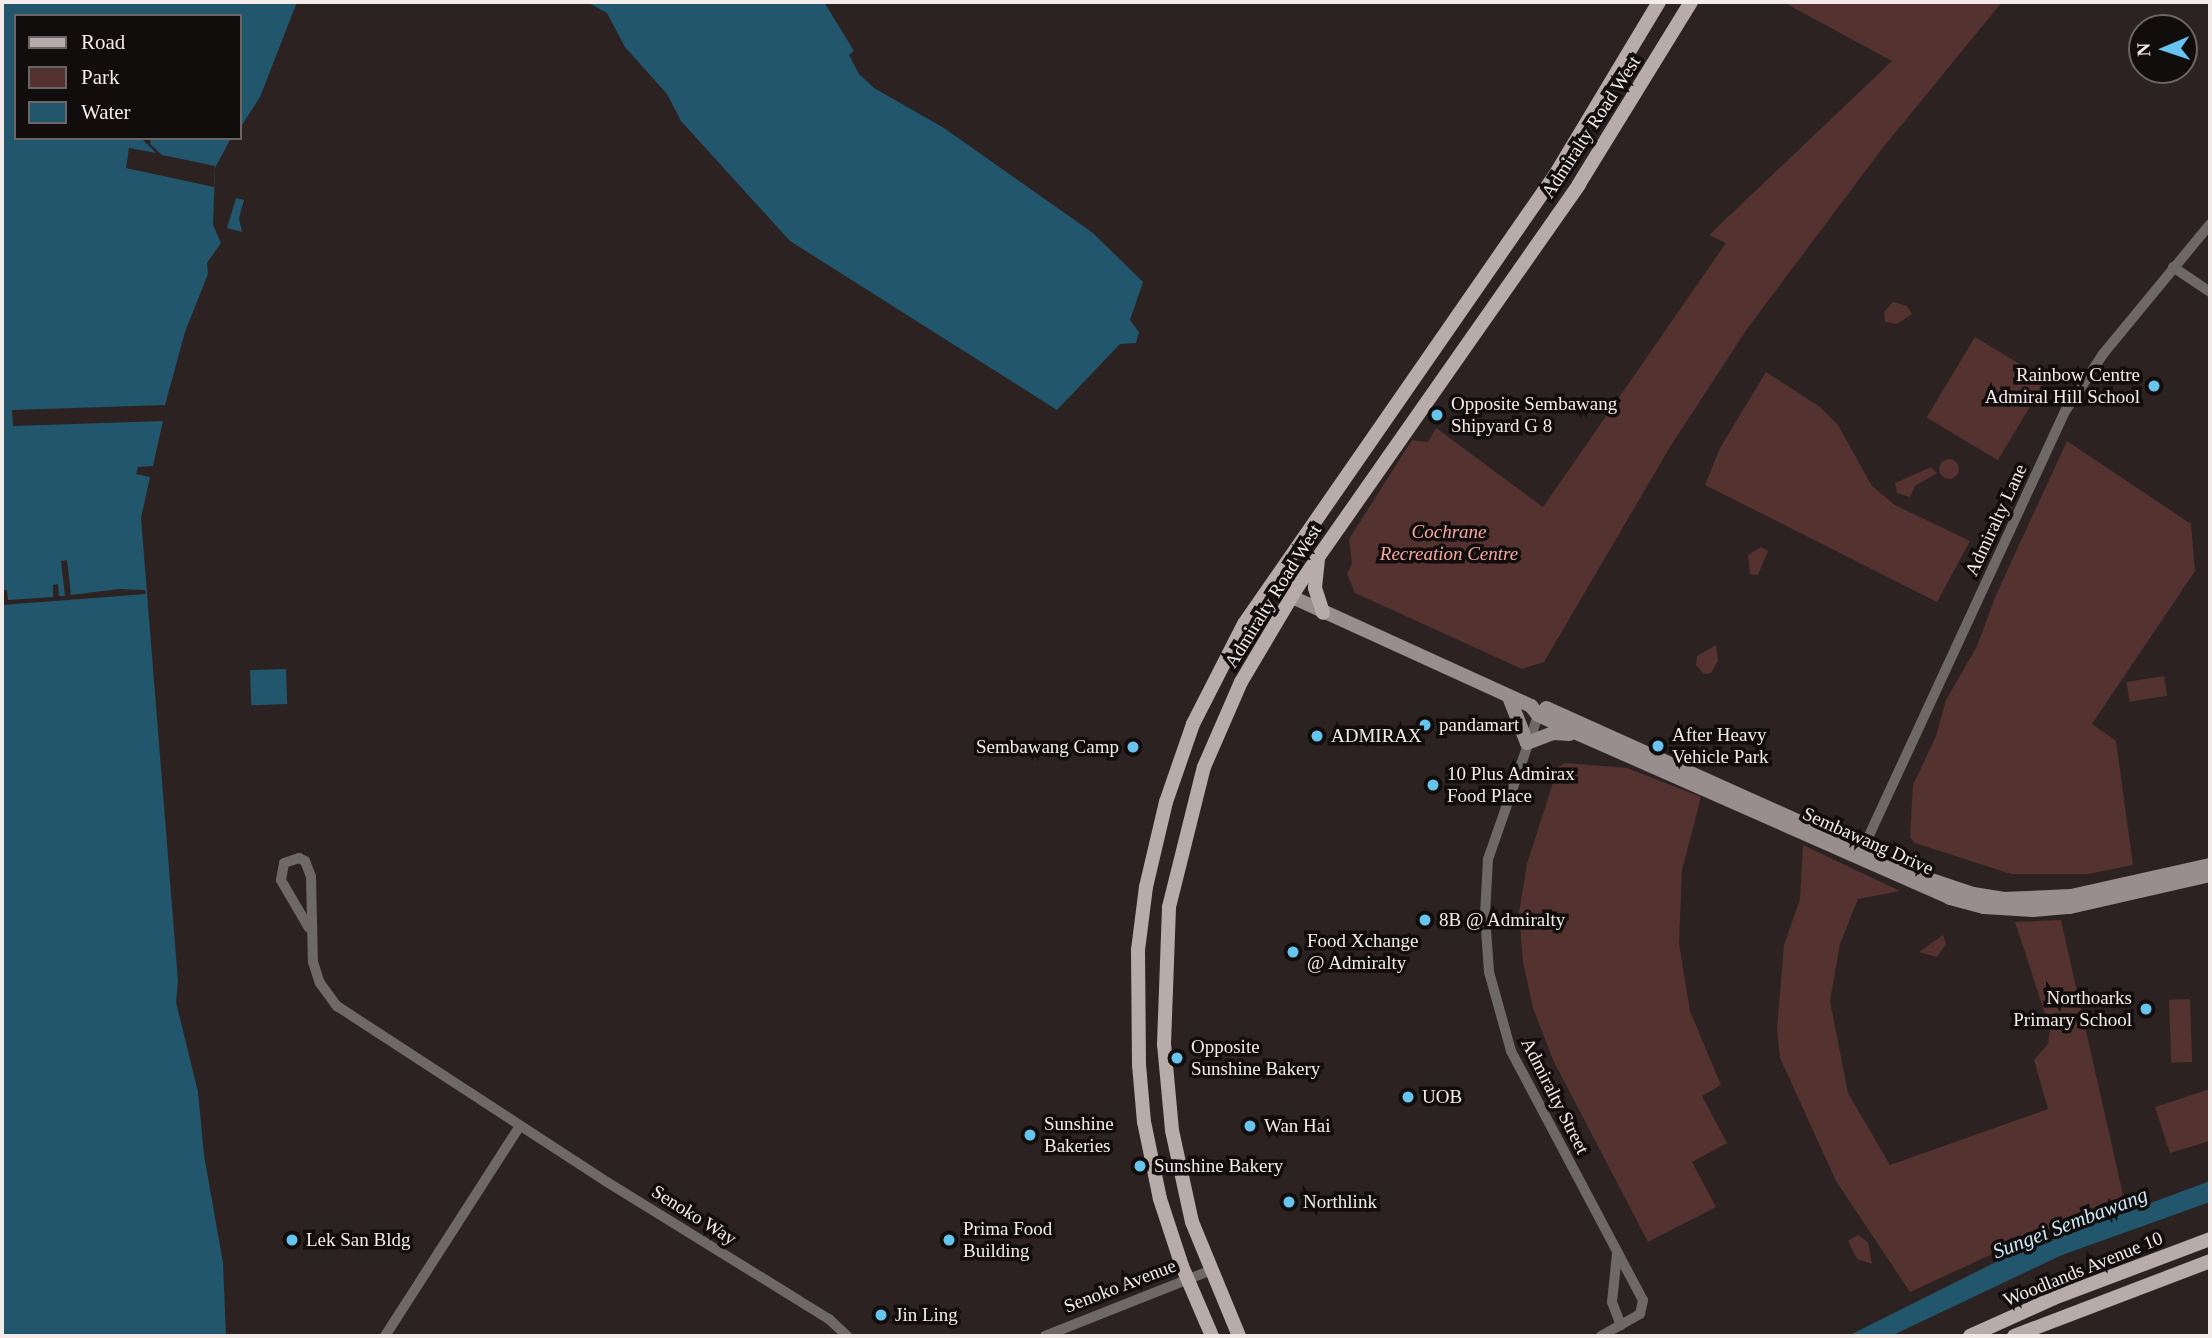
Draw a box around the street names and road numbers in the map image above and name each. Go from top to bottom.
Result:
street label: Admiralty Road West [1532,44,1650,210]
street label: Admiralty Lane [1957,455,2035,585]
street label: Admiralty Road West [1215,512,1331,680]
street label: Sembawang Drive [1790,798,1946,884]
street label: Admiralty Street [1512,1027,1598,1165]
street label: Senoko Way [642,1177,746,1253]
street label: Woodlands Avenue 10 [1988,1222,2178,1316]
street label: Senoko Avenue [1052,1251,1188,1321]

